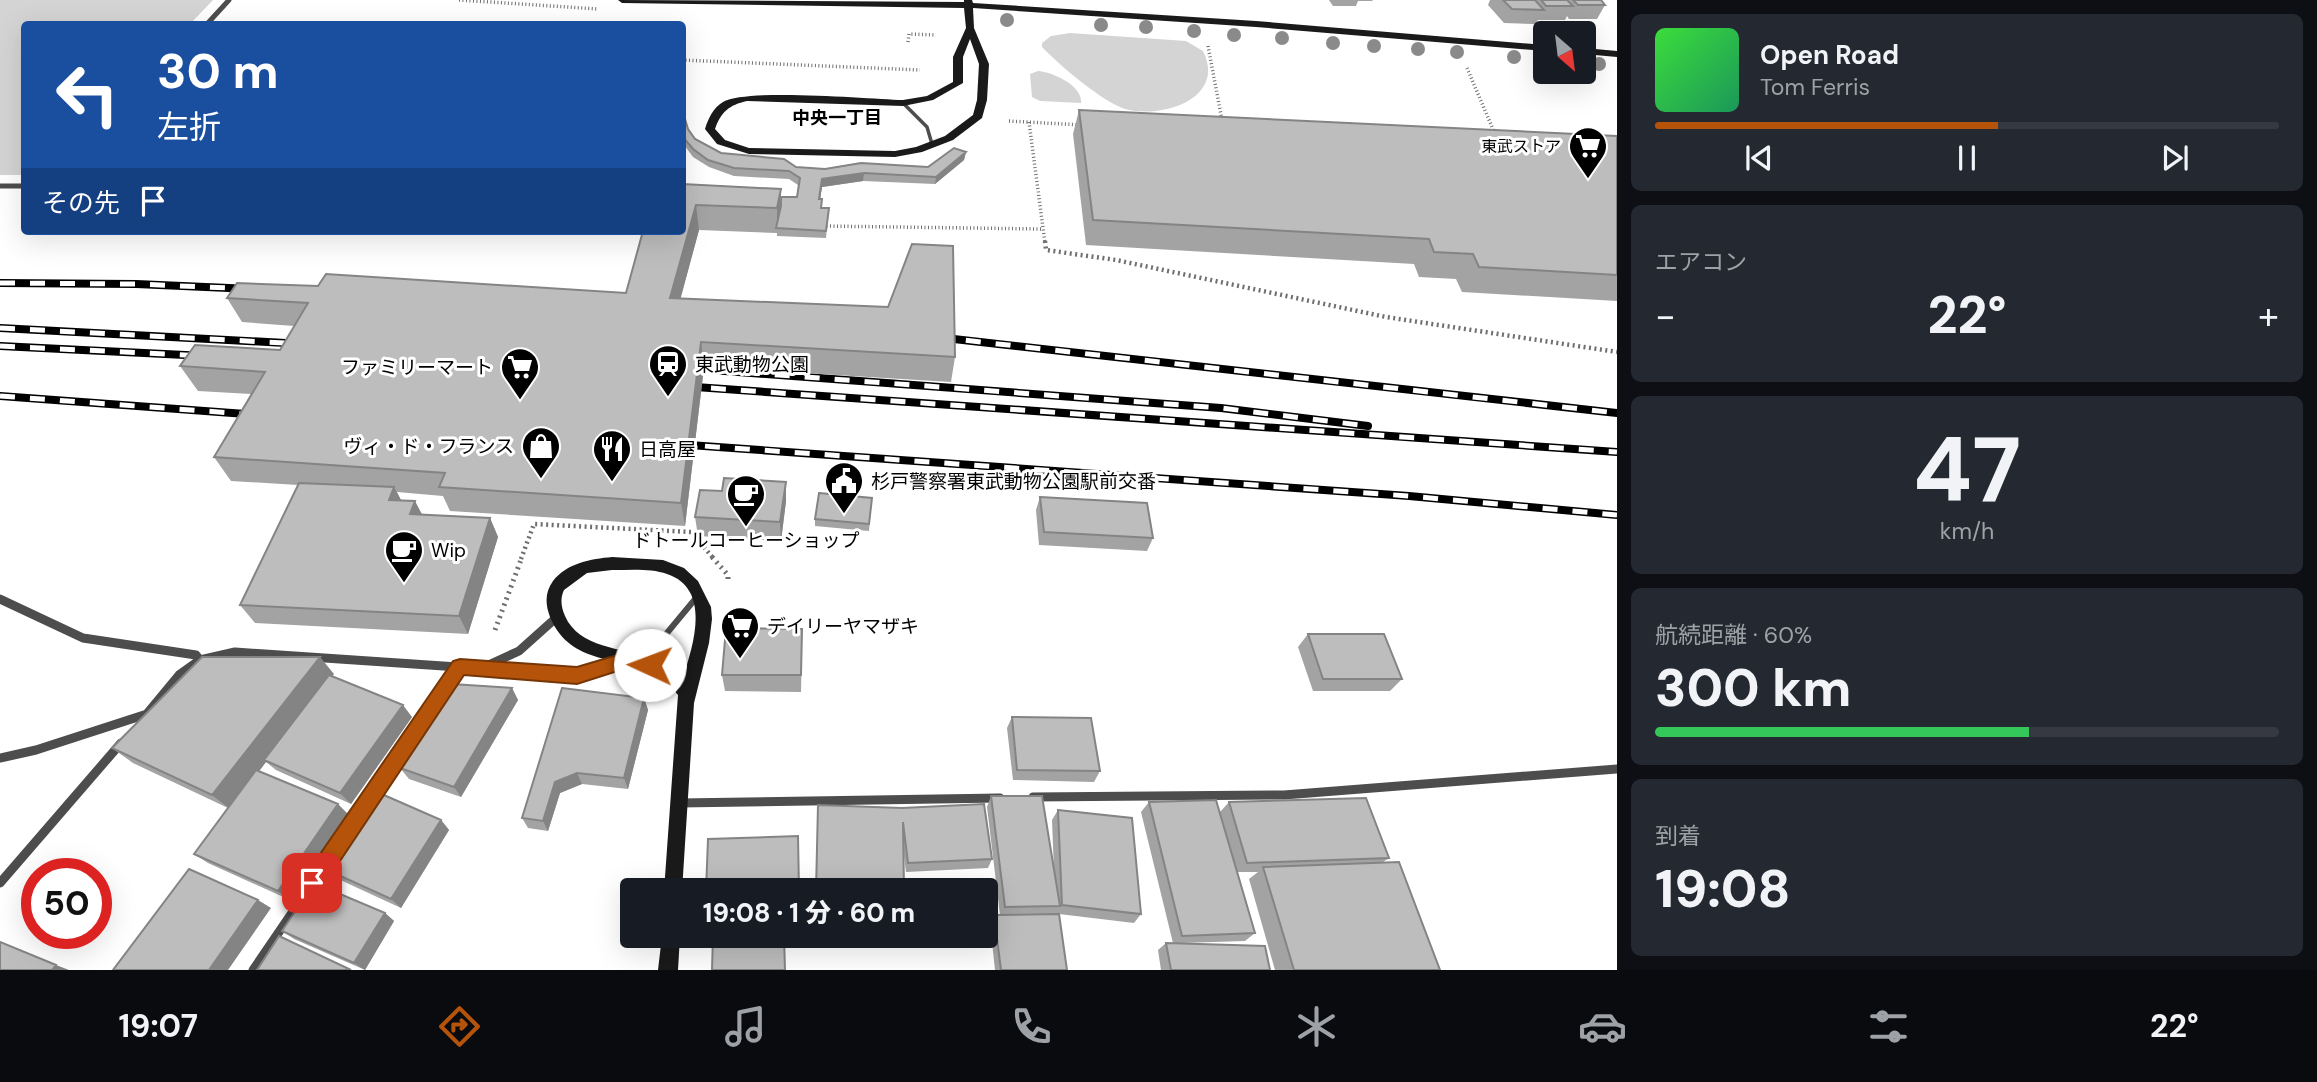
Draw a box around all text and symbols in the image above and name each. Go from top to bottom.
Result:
north arrow [1533,21,1596,84]
map controls [1533,21,1596,84]
text: Open Road [1760,38,1899,72]
text: 30 m [157,39,279,103]
icon: left [42,49,133,140]
text: Tom Ferris [1760,72,1870,102]
text: 左折 [157,106,221,148]
district label: 中央一丁目 [792,106,882,130]
supermarket icon: 東武ストア [1567,125,1609,180]
place label: 東武ストア [1481,136,1561,157]
icon: previous [1740,139,1778,177]
icon: pause [1948,139,1986,177]
icon: next [2156,139,2194,177]
icon: arrive [134,182,172,220]
text: その先 [42,186,120,220]
text: エアコン [1655,247,1747,277]
text: 22° [1927,281,2007,349]
text: − [1655,291,1676,341]
text: + [2258,291,2279,341]
station icon: 東武動物公園 [647,343,689,398]
supermarket icon: ファミリーマート [499,346,541,401]
place label: 東武動物公園 [695,352,809,377]
place label: ファミリーマート [341,355,493,380]
text: 47 [1913,411,2021,529]
shop icon: ヴィ・ド・フランス [520,425,562,480]
restaurant icon: 日高屋 [591,428,633,483]
place label: ヴィ・ド・フランス [343,434,514,459]
place label: 日高屋 [639,437,696,462]
public building icon: 杉戸警察署東武動物公園駅前交番 [823,460,865,515]
place label: 杉戸警察署東武動物公園駅前交番 [871,469,1156,494]
cafe icon: ドトールコーヒーショップ [725,473,767,528]
text: km/h [1940,516,1994,546]
place label: ドトールコーヒーショップ [632,528,860,553]
cafe icon: Wip [383,529,425,584]
place label: Wip [431,538,466,563]
supermarket icon: デイリーヤマザキ [719,605,761,660]
place label: デイリーヤマザキ [767,614,919,639]
text: 航続距離 · 60% [1655,620,1812,650]
position arrow [613,628,687,702]
text: 300 km [1655,654,1852,722]
text: 到着 [1655,821,1701,851]
pin [282,853,342,913]
text: 19:08 [1655,855,1790,923]
speed limit sign: 50 [21,858,112,949]
icon: arrive [293,864,331,902]
text: 19:08 · 1 分 · 60 m [703,896,915,930]
icon: directions [435,1002,484,1051]
icon: music [721,1002,770,1051]
icon: phone [1007,1002,1056,1051]
icon: climate [1292,1002,1341,1051]
icon: car [1578,1002,1627,1051]
icon: filters [1864,1002,1913,1051]
text: 19:07 [118,1005,198,1047]
text: 22° [2150,1005,2199,1047]

